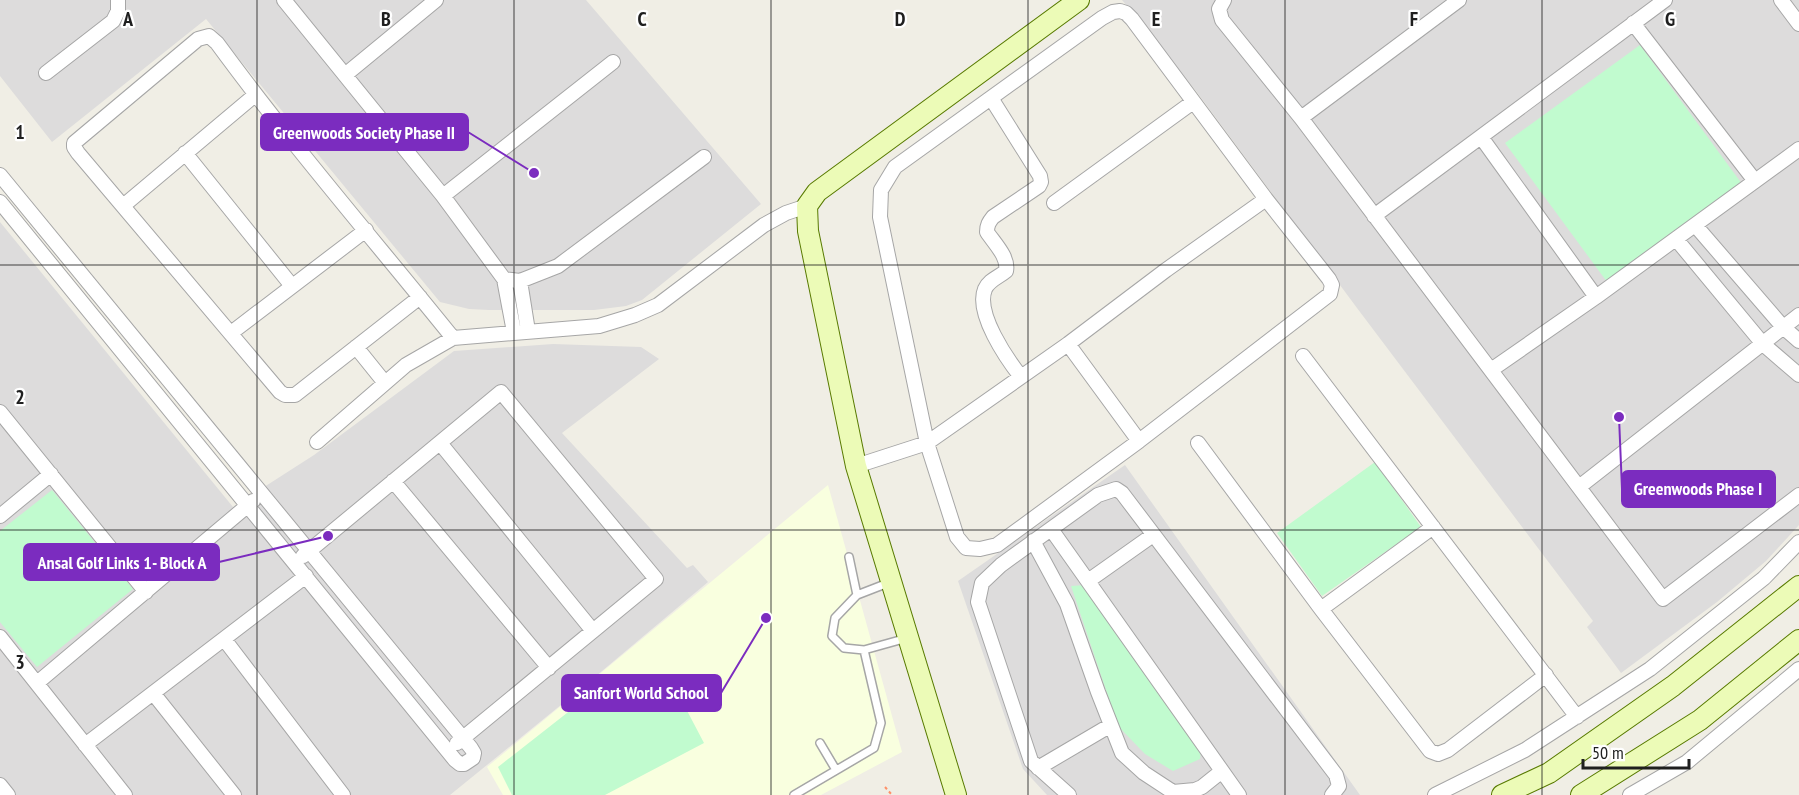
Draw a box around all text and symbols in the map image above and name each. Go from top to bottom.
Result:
text: A [122,6,134,32]
text: B [381,6,391,32]
text: C [637,6,647,32]
text: D [895,6,906,32]
text: E [1152,6,1160,32]
text: F [1410,6,1418,32]
text: G [1665,6,1675,32]
callout: Greenwoods Society Phase II [261,114,468,150]
text: 1 [15,119,25,145]
text: Greenwoods Society Phase II [273,121,455,144]
text: 2 [15,384,25,410]
callout: Greenwoods Phase I [1622,471,1775,507]
text: Greenwoods Phase I [1634,477,1762,500]
callout: Ansal Golf Links 1- Block A [24,544,219,580]
text: Ansal Golf Links 1- Block A [37,551,207,574]
text: 3 [15,649,25,675]
callout: Sanfort World School [562,675,721,711]
text: Sanfort World School [574,681,709,704]
scale bar [1583,732,1690,770]
text: 50 m [1592,741,1624,764]

